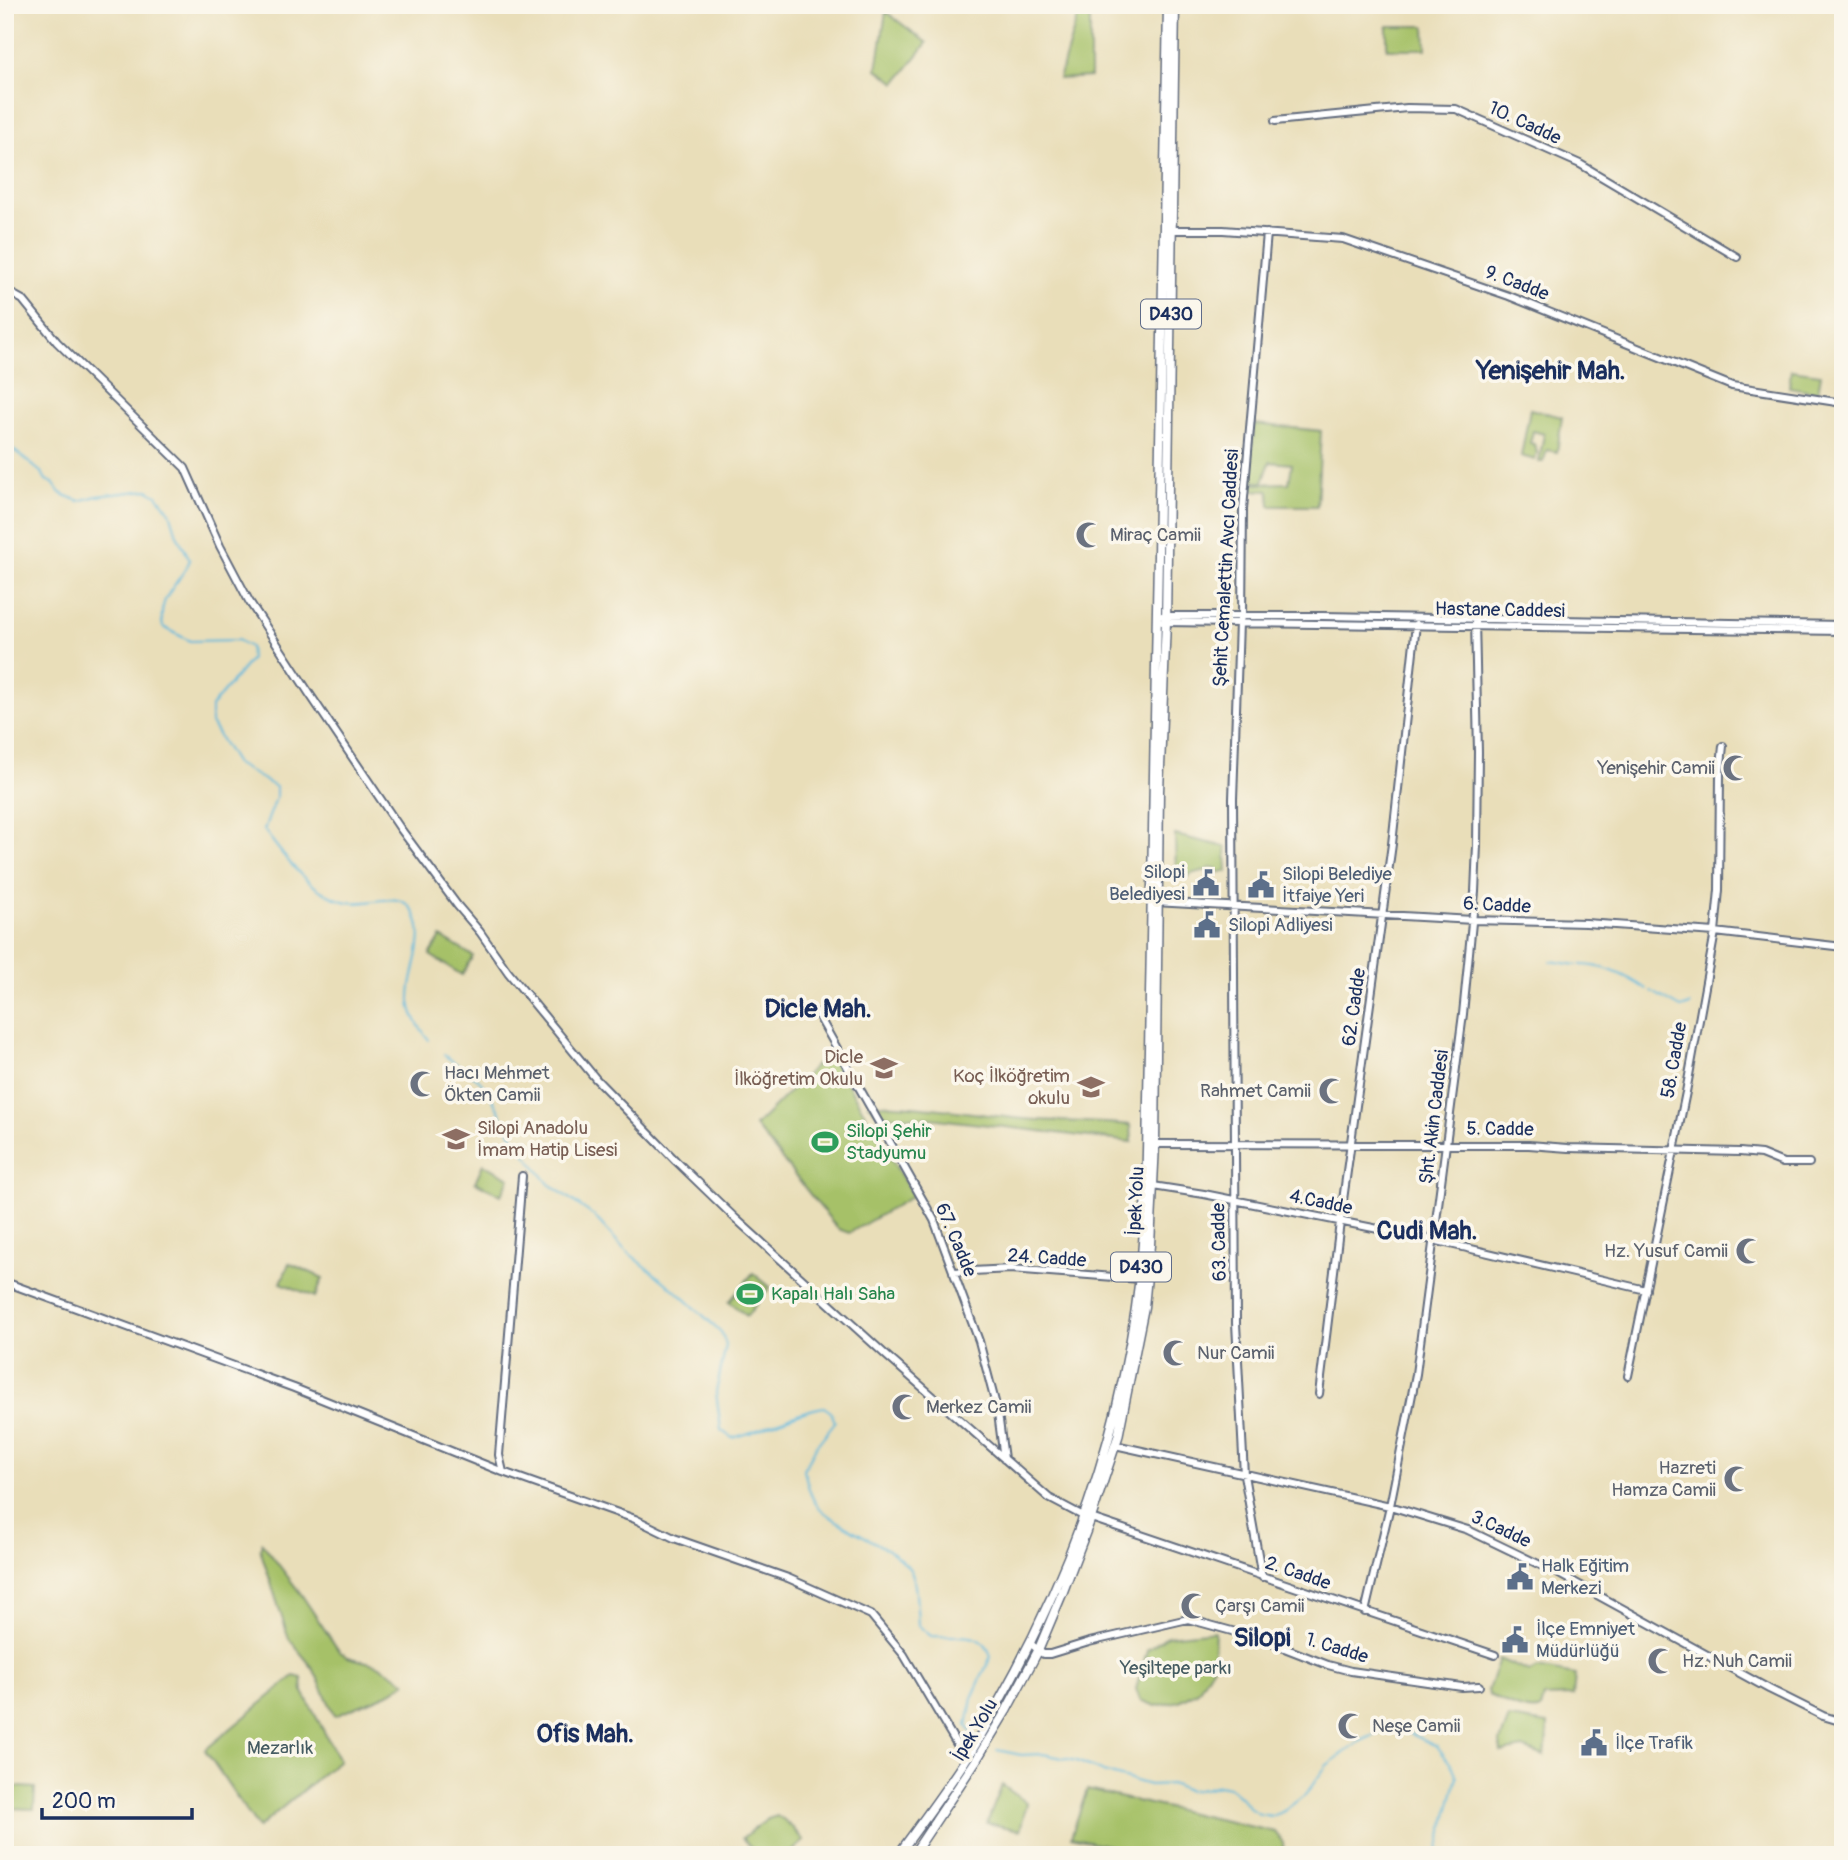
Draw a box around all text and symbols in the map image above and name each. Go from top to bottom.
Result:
street label: 10. Cadde [1485,96,1566,151]
street label: 9. Cadde [1482,260,1553,306]
road number: D430 [1141,300,1201,328]
district label: Yenişehir Mah. [1475,355,1626,387]
street label: Şehit Cemalettin Avcı Caddesi [1208,449,1244,687]
mosque icon: Miraç Camii [1074,520,1104,550]
place label: Miraç Camii [1110,523,1201,547]
street label: Hastane Caddesi [1435,597,1565,623]
mosque icon: Yenişehir Camii [1721,753,1751,783]
place label: Yenişehir Camii [1596,756,1715,780]
place label: Silopi Belediyesi [1109,860,1185,906]
place label: Silopi Belediye İtfaiye Yeri [1282,862,1392,908]
public building icon: Silopi Belediyesi [1191,868,1221,898]
public building icon: Silopi Belediye İtfaiye Yeri [1246,870,1276,900]
street label: 6. Cadde [1462,891,1532,919]
public building icon: Silopi Adliyesi [1192,910,1222,940]
place label: Silopi Adliyesi [1228,913,1333,937]
street label: 62. Cadde [1337,966,1371,1048]
district label: Dicle Mah. [764,993,872,1025]
street label: 58. Cadde [1656,1019,1693,1100]
place label: Dicle İlköğretim Okulu [734,1045,864,1091]
street label: Şht. Akin Caddesi [1414,1049,1454,1185]
school or university icon: Dicle İlköğretim Okulu [869,1053,899,1083]
place label: Hacı Mehmet Ökten Camii [444,1061,550,1107]
place label: Koç İlköğretim okulu [953,1064,1070,1110]
mosque icon: Hacı Mehmet Ökten Camii [408,1069,438,1099]
school or university icon: Koç İlköğretim okulu [1076,1072,1106,1102]
mosque icon: Rahmet Camii [1317,1076,1347,1106]
place label: Rahmet Camii [1200,1079,1311,1103]
place label: Silopi Anadolu İmam Hatip Lisesi [477,1116,617,1162]
street label: 5. Cadde [1466,1116,1534,1142]
place label: Silopi Şehir Stadyumu [846,1119,932,1165]
school or university icon: Silopi Anadolu İmam Hatip Lisesi [441,1124,471,1154]
sports icon: Silopi Şehir Stadyumu [810,1127,840,1157]
street label: İpek Yolu [1122,1166,1150,1236]
street label: 4.Cadde [1287,1184,1355,1221]
street label: 67. Cadde [930,1199,983,1281]
street label: 63. Cadde [1206,1202,1232,1282]
district label: Cudi Mah. [1377,1215,1477,1247]
mosque icon: Hz. Yusuf Camii [1734,1236,1764,1266]
place label: Hz. Yusuf Camii [1604,1239,1728,1263]
street label: 24. Cadde [1007,1243,1088,1273]
road number: D430 [1111,1252,1171,1282]
sports icon: Kapalı Halı Saha [735,1279,765,1309]
place label: Kapalı Halı Saha [771,1282,895,1306]
mosque icon: Nur Camii [1161,1338,1191,1368]
place label: Nur Camii [1197,1341,1275,1365]
mosque icon: Merkez Camii [890,1392,920,1422]
place label: Merkez Camii [926,1395,1031,1419]
place label: Hazreti Hamza Camii [1611,1456,1716,1502]
mosque icon: Hazreti Hamza Camii [1722,1464,1752,1494]
street label: 3.Cadde [1467,1505,1535,1554]
street label: 2. Cadde [1262,1551,1334,1596]
place label: Halk Eğitim Merkezi [1541,1554,1629,1600]
public building icon: Halk Eğitim Merkezi [1505,1562,1535,1592]
mosque icon: Çarşı Camii [1179,1591,1209,1621]
place label: Çarşı Camii [1215,1594,1304,1618]
place label: İlçe Emniyet Müdürlüğü [1536,1617,1635,1663]
district label: Silopi [1233,1622,1291,1654]
public building icon: İlçe Emniyet Müdürlüğü [1500,1625,1530,1655]
street label: 1. Cadde [1303,1627,1372,1669]
mosque icon: Hz. Nuh Camii [1646,1646,1676,1676]
place label: Hz. Nuh Camii [1682,1649,1792,1673]
park label: Yeşiltepe parkı [1119,1656,1232,1680]
street label: İpek Yolu [947,1694,1003,1766]
mosque icon: Neşe Camii [1336,1711,1366,1741]
place label: Neşe Camii [1372,1714,1460,1738]
district label: Ofis Mah. [536,1718,634,1750]
public building icon: İlçe Trafik [1579,1728,1609,1758]
place label: İlçe Trafik [1615,1731,1693,1755]
park label: Mezarlık [247,1736,313,1760]
scale bar [42,1776,192,1820]
text: 200 m [52,1788,116,1815]

